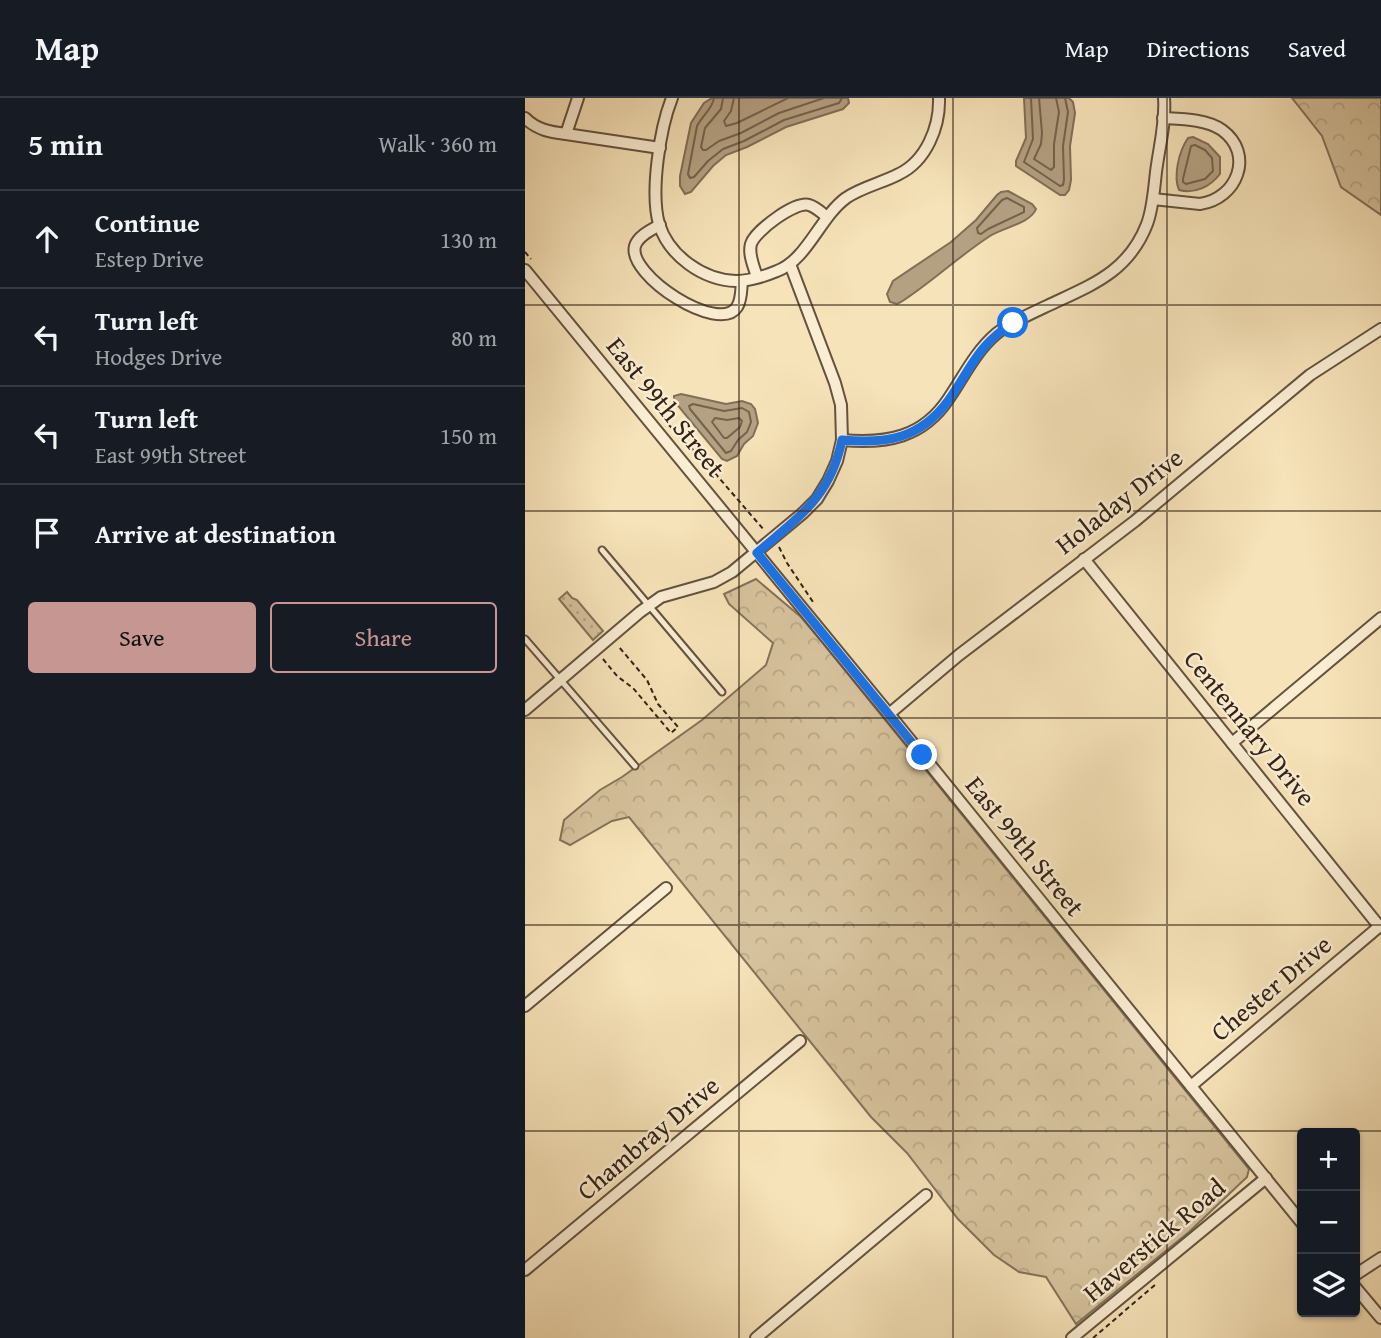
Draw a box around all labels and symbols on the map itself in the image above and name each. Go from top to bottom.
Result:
route start [997,307,1028,338]
street label: East 99th Street [597,328,735,485]
street label: Holaday Drive [1046,438,1191,563]
street label: Centennary Drive [1175,641,1326,814]
route end [906,739,937,770]
street label: East 99th Street [956,767,1094,924]
street label: Chester Drive [1202,925,1340,1050]
street label: Chambray Drive [568,1066,727,1209]
street label: Haverstick Road [1074,1168,1234,1311]

